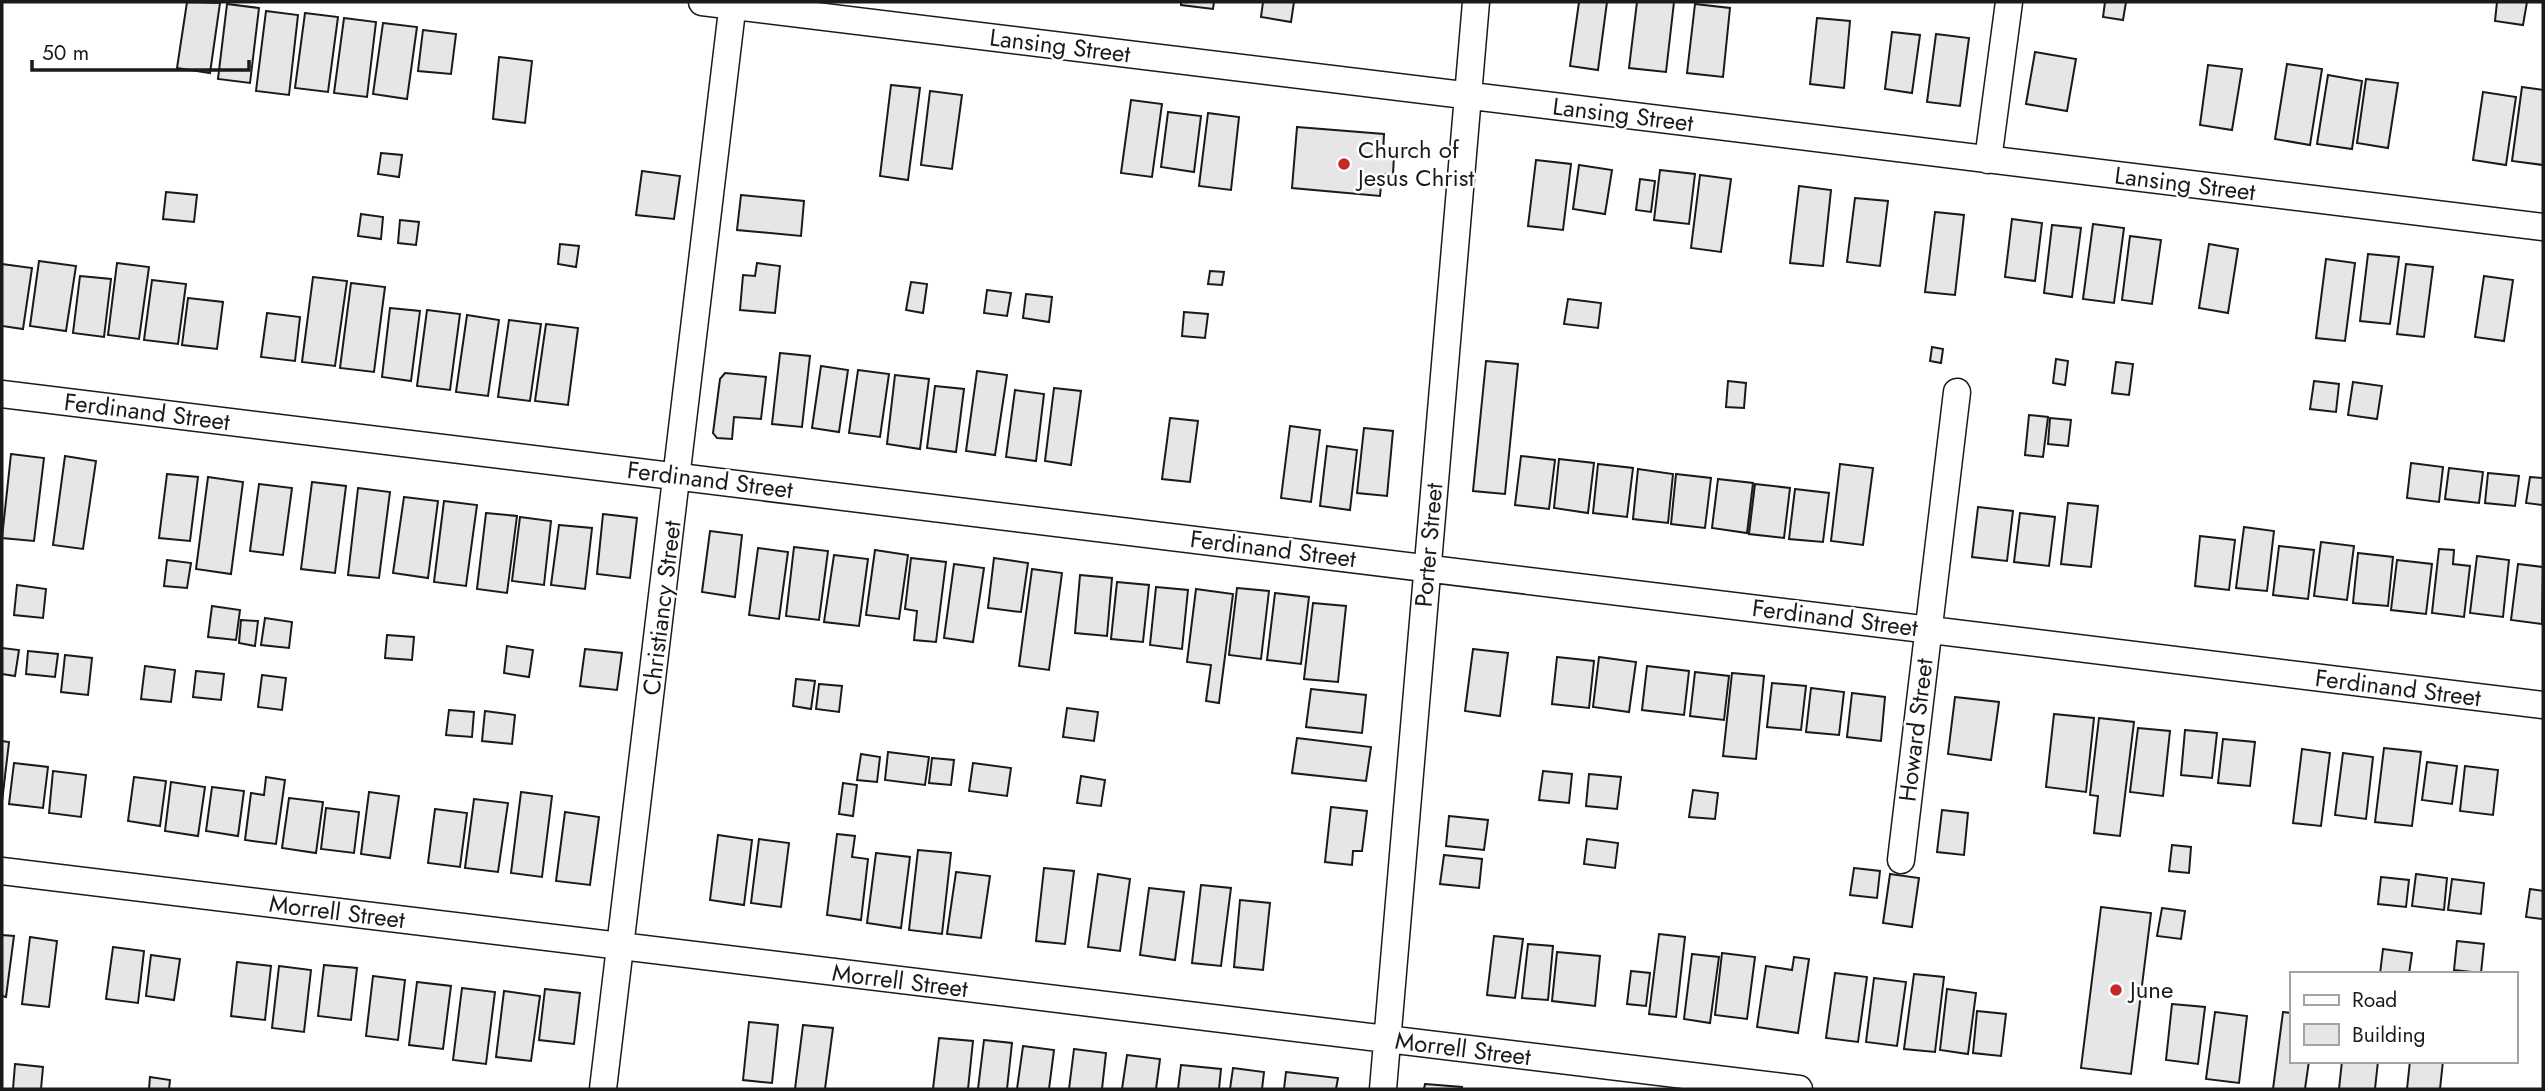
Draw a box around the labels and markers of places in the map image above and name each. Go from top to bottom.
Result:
place label: Church of Jesus Christ [1355,132,1474,195]
marker: Church of Jesus Christ [1336,156,1352,172]
place label: June [2127,972,2173,1007]
marker: June [2108,982,2124,998]

